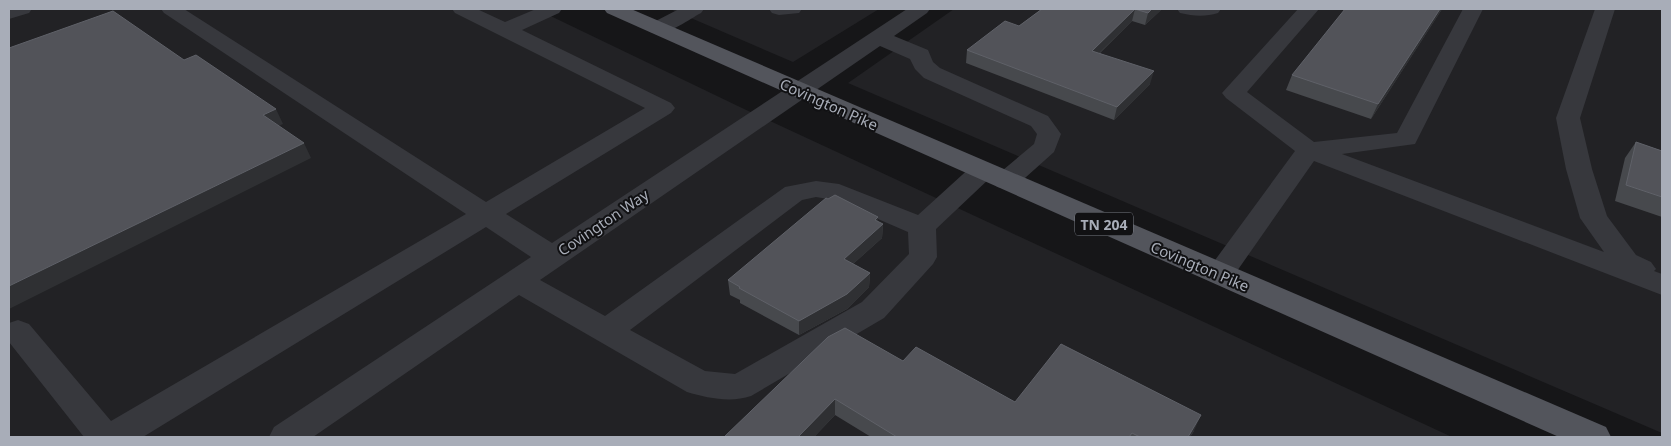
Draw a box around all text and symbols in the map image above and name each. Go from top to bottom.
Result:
street label: Covington Pike [777,73,881,135]
street label: Covington Way [554,184,653,260]
road number: TN 204 [1075,212,1133,235]
street label: Covington Pike [1148,236,1252,296]

